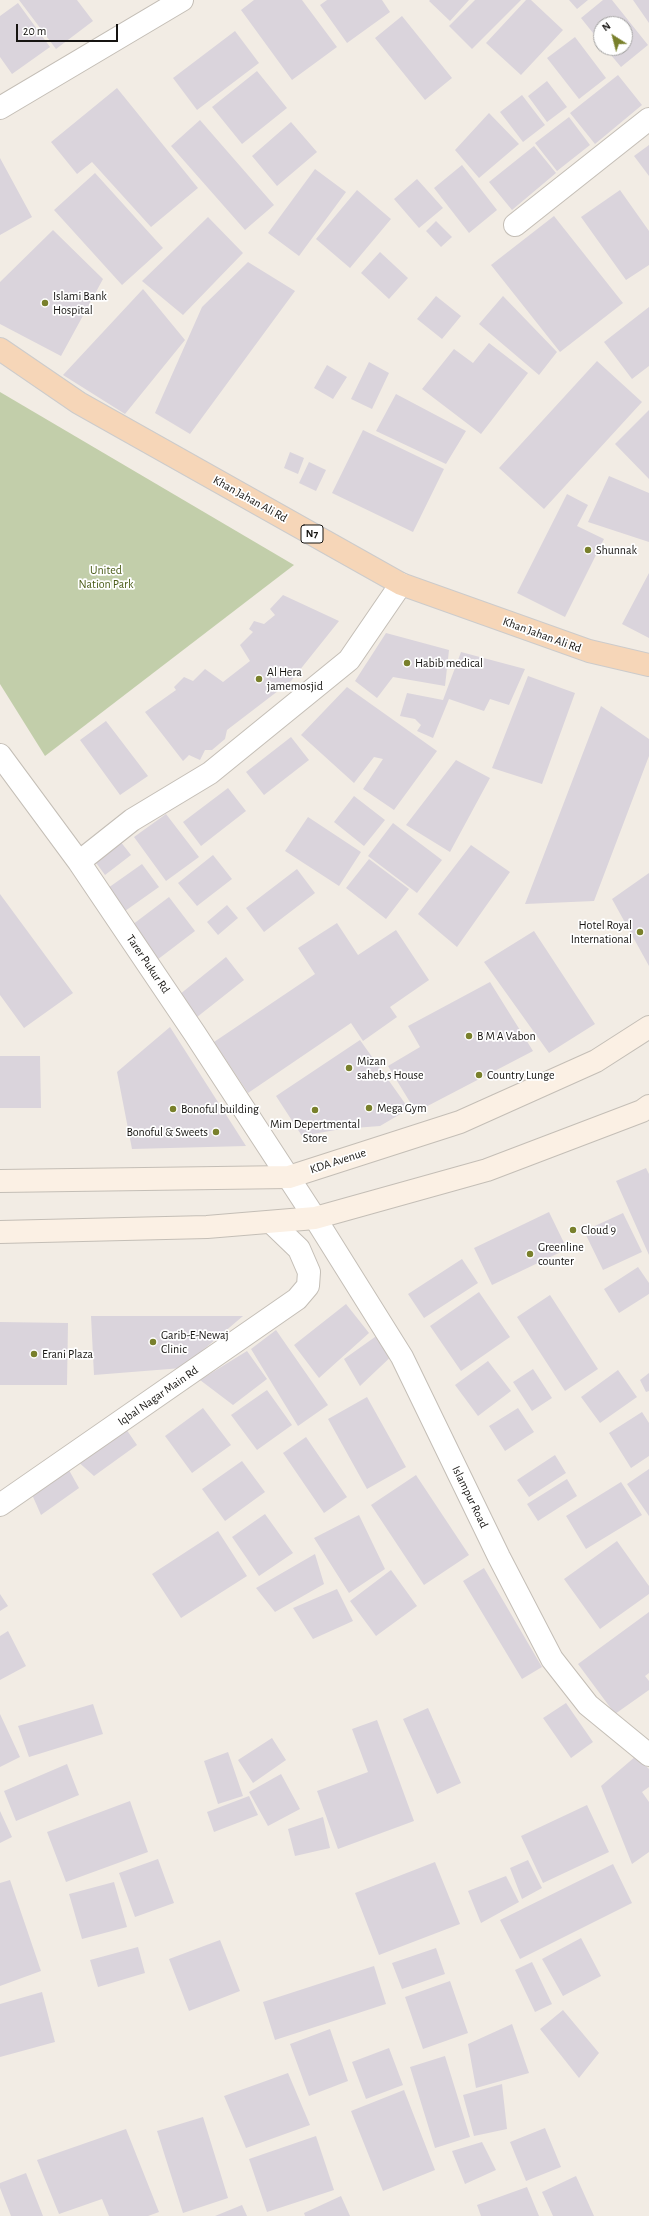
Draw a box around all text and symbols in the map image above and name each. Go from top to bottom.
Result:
scale bar [18,16,120,42]
north arrow [593,16,633,56]
text: N [600,20,613,33]
text: 20 m [23,25,46,37]
place label: Islami Bank Hospital [53,289,107,317]
marker: Islami Bank Hospital [40,298,50,308]
street label: Khan Jahan Ali Rd [210,473,290,525]
road number: N7 [301,525,323,543]
place label: Shunnak [596,543,637,557]
marker: Shunnak [583,545,593,555]
park label: United Nation Park [79,563,133,591]
street label: Khan Jahan Ali Rd [501,614,583,656]
place label: Habib medical [415,656,483,670]
marker: Habib medical [402,658,412,668]
place label: Al Hera jamemosjid [267,665,323,693]
marker: Al Hera jamemosjid [254,674,264,684]
place label: Hotel Royal International [571,918,632,946]
marker: Hotel Royal International [635,927,645,937]
street label: Tarer Pukur Rd [123,932,173,996]
place label: B M A Vabon [477,1029,536,1043]
marker: B M A Vabon [464,1031,474,1041]
place label: Mizan saheb,s House [357,1054,423,1082]
marker: Mizan saheb,s House [344,1063,354,1073]
place label: Country Lunge [487,1068,555,1082]
marker: Country Lunge [474,1070,484,1080]
place label: Mega Gym [377,1101,427,1115]
place label: Bonoful building [181,1102,259,1116]
marker: Mega Gym [364,1103,374,1113]
marker: Bonoful building [168,1104,178,1114]
marker: Mim Depertmental Store [310,1105,320,1115]
place label: Mim Depertmental Store [270,1117,360,1145]
place label: Bonoful & Sweets [126,1125,208,1139]
marker: Bonoful & Sweets [211,1127,221,1137]
street label: KDA Avenue [308,1145,368,1177]
place label: Cloud 9 [581,1223,616,1237]
marker: Cloud 9 [568,1225,578,1235]
place label: Greenline counter [538,1240,584,1268]
marker: Greenline counter [525,1249,535,1259]
place label: Garib-E-Newaj Clinic [161,1328,229,1356]
marker: Garib-E-Newaj Clinic [148,1337,158,1347]
place label: Erani Plaza [42,1347,93,1361]
marker: Erani Plaza [29,1349,39,1359]
street label: Iqbal Nagar Main Rd [115,1363,201,1429]
street label: Islampur Road [449,1464,491,1530]

